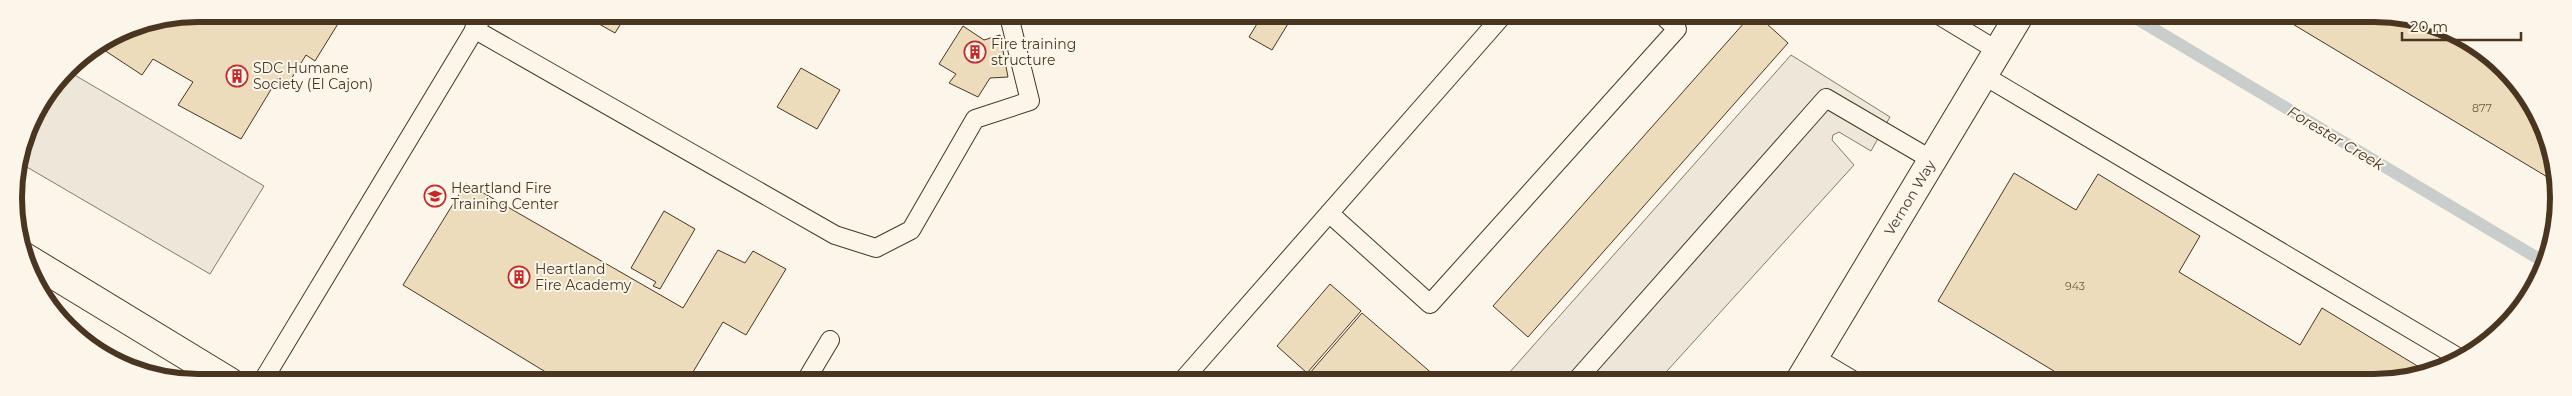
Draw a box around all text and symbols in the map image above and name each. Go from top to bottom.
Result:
scale bar [2402,10,2521,42]
text: 20 m [2410,17,2448,36]
place label: Fire training structure [991,35,1076,69]
building icon: Fire training structure [963,40,987,64]
place label: SDC Humane Society (El Cajon) [253,59,373,93]
building icon: SDC Humane Society (El Cajon) [225,64,249,88]
house number: 877 [2472,101,2492,115]
water label: Forester Creek [2284,102,2389,175]
street label: Vernon Way [1880,156,1939,239]
place label: Heartland Fire Training Center [451,179,559,213]
school or university icon: Heartland Fire Training Center [423,184,447,208]
place label: Heartland Fire Academy [535,260,632,294]
building icon: Heartland Fire Academy [507,265,531,289]
house number: 943 [2065,279,2085,293]

